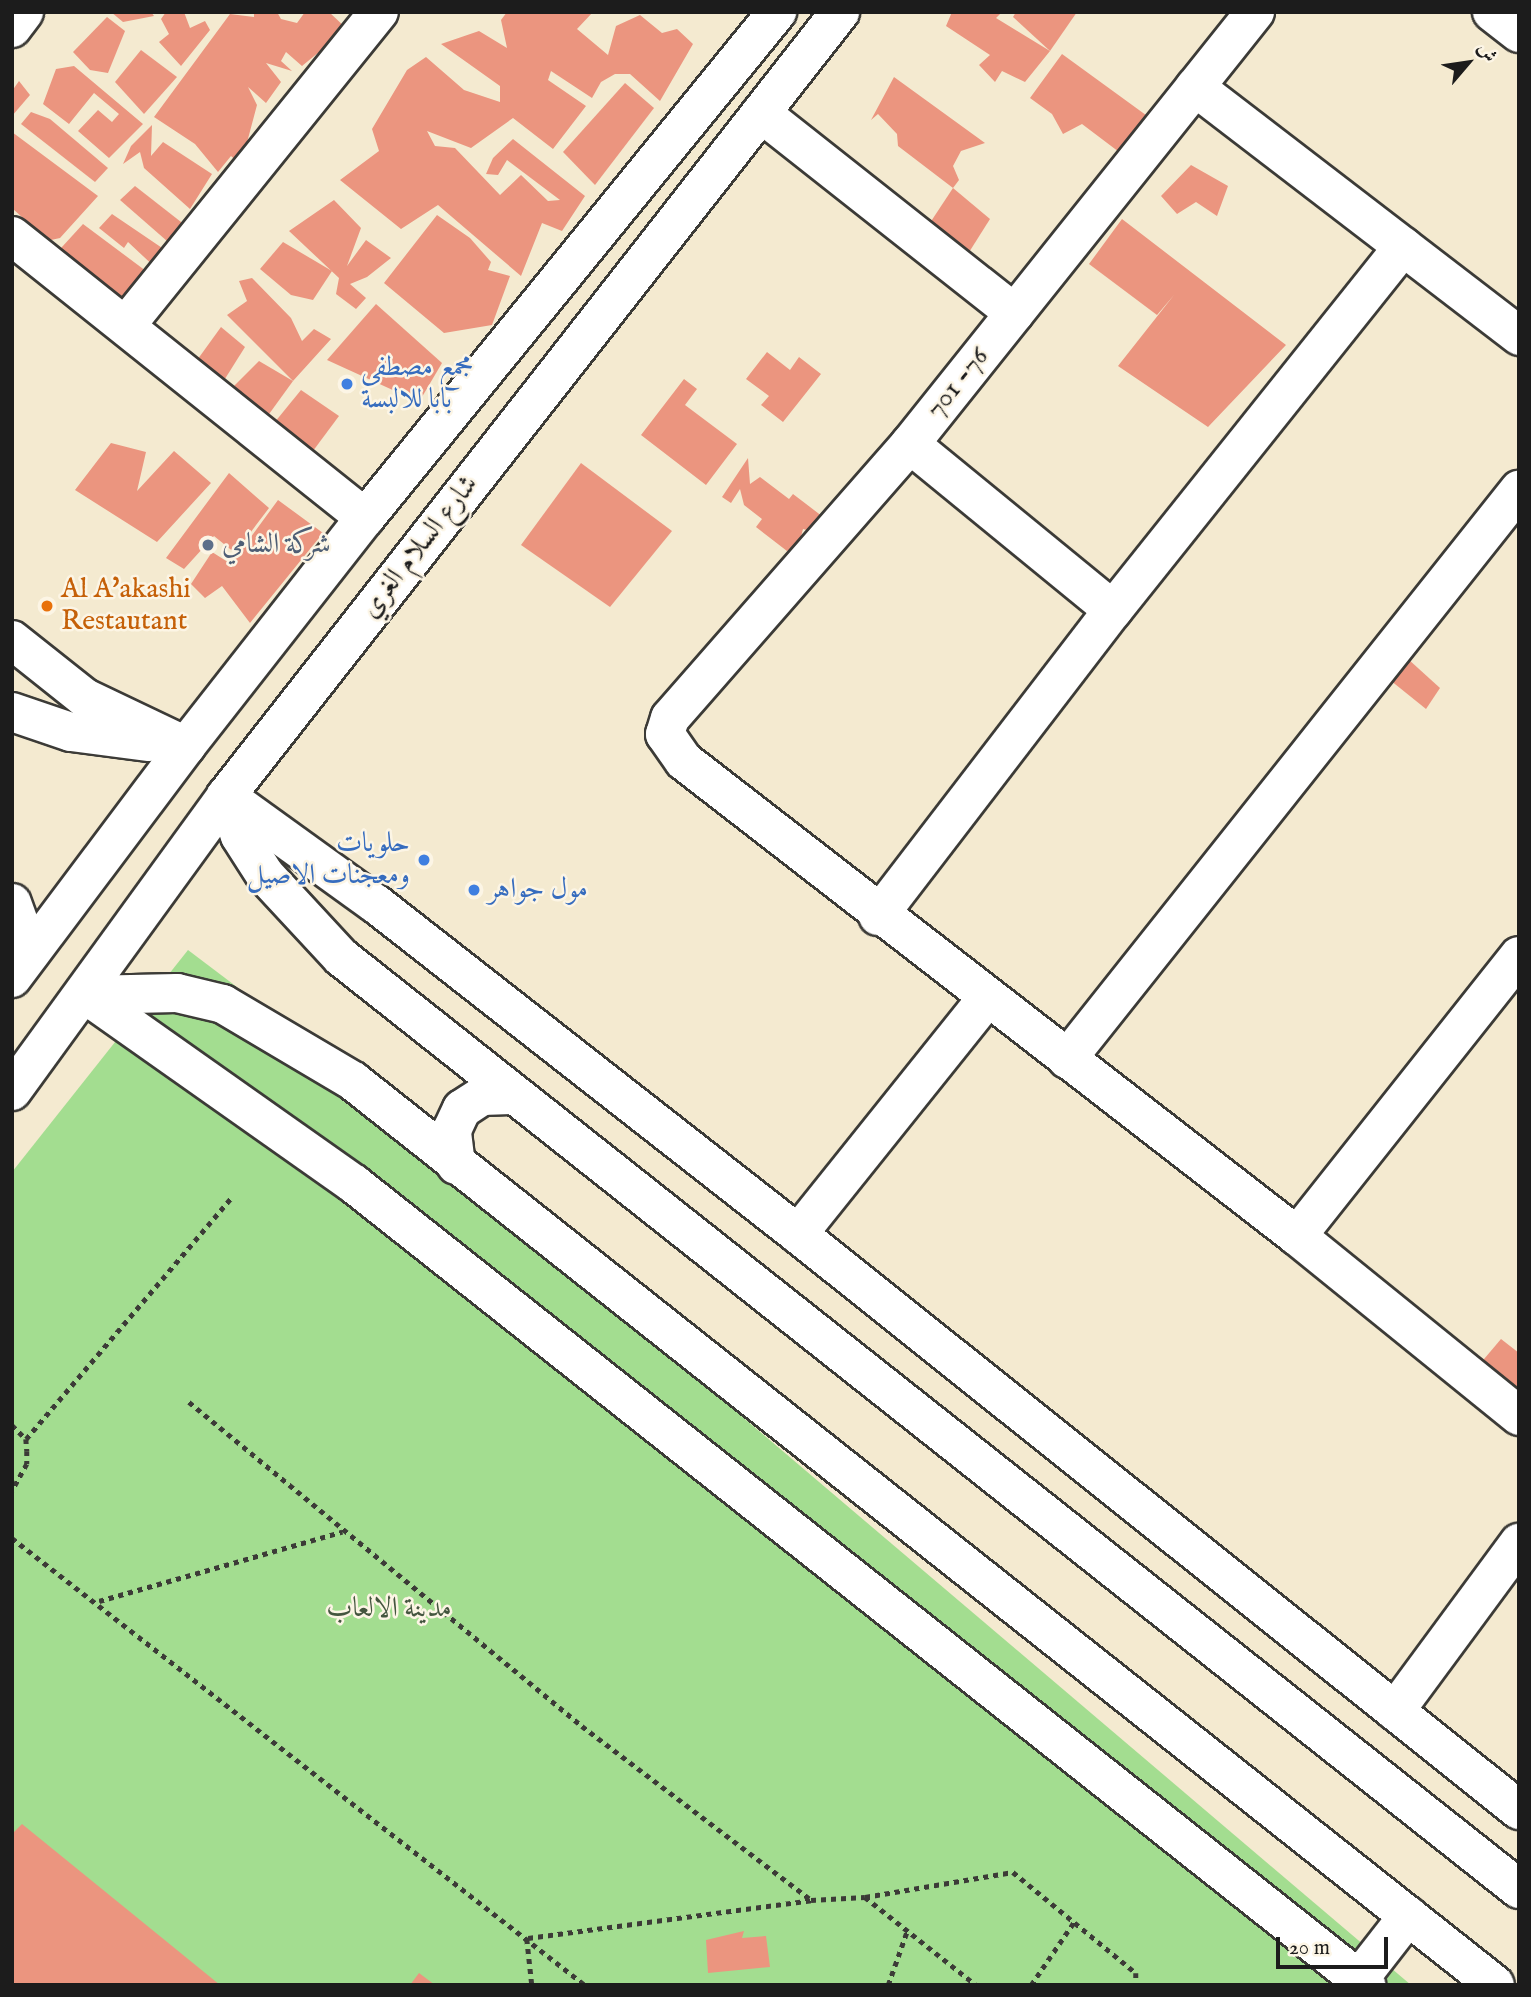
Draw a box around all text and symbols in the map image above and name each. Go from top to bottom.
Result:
north arrow [1433,28,1503,98]
text: ش [1471,39,1501,67]
street label: 701 -76 [919,341,997,425]
place label: مجمع مصطفى بابا للالبسة [361,351,473,417]
marker: مجمع مصطفى بابا للالبسة [339,376,355,392]
street label: شارع السلام الغري [354,469,486,625]
place label: شركة الشامي [222,528,331,562]
marker: شركة الشامي [200,537,216,553]
place label: Al A'akashi Restautant [61,573,191,639]
marker: Al A'akashi Restautant [39,598,55,614]
place label: حلويات ومعجنات الاصيل [247,827,410,893]
marker: حلويات ومعجنات الاصيل [416,852,432,868]
place label: مول جواهر [488,873,588,907]
marker: مول جواهر [466,882,482,898]
park label: مدينة الالعاب [326,1592,452,1626]
scale bar [1279,1924,1391,1968]
text: 20 m [1289,1935,1330,1962]

